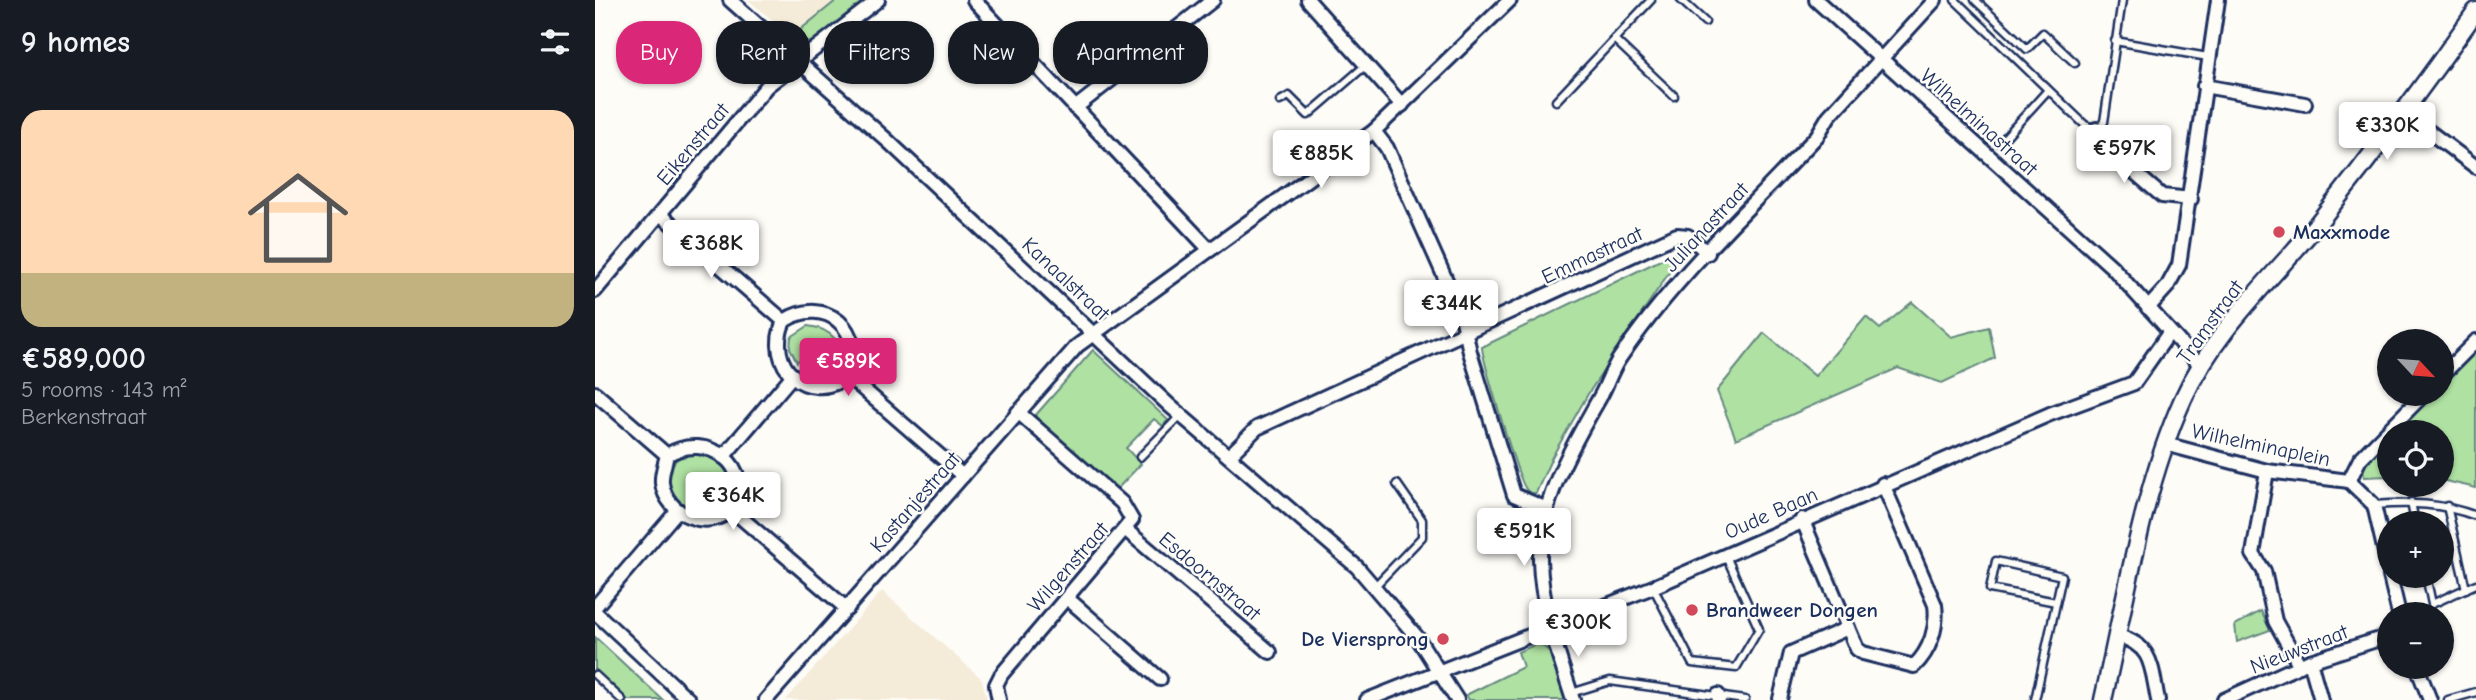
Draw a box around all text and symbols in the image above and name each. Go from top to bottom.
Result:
chip: Buy [616,21,702,84]
chip: Rent [716,21,810,84]
chip: Filters [824,21,934,84]
chip: New [948,21,1039,84]
chip: Apartment [1053,21,1208,84]
icon: filters [536,23,574,61]
text: 9 homes [21,25,130,60]
street label: Wilhelminastraat [1916,63,2043,181]
street label: Eikenstraat [652,97,735,190]
pin: €330K [2338,102,2436,162]
text: €330K [2355,111,2419,138]
pin: €597K [2075,125,2173,185]
pin: €885K [1272,130,1370,190]
text: €597K [2092,134,2156,161]
text: €885K [1289,139,1353,166]
icon: home [235,155,361,281]
street label: Julianastraat [1659,177,1754,277]
pin: €368K [662,220,760,280]
place label: Maxxmode [2293,220,2390,244]
street label: Emmastraat [1538,221,1647,289]
marker: Maxxmode [2271,224,2287,240]
text: €368K [679,229,743,256]
street label: Kanaalstraat [1017,232,1115,326]
street label: Tramstraat [2172,275,2249,368]
pin: €344K [1402,280,1500,340]
text: €344K [1420,289,1482,316]
north arrow [2377,329,2453,406]
map controls [2377,329,2454,679]
pin: €589K [799,338,897,398]
text: €589,000 [21,341,146,376]
text: €589K [816,347,880,374]
text: 5 rooms · 143 m² [21,376,187,403]
text: Berkenstraat [21,403,146,430]
street label: Wilhelminaplein [2189,419,2333,471]
button: locate [2377,420,2454,497]
street label: Kastanjestraat [865,446,966,557]
pin: €364K [684,472,782,532]
text: €364K [702,481,764,508]
street label: Oude Baan [1721,482,1821,544]
pin: €591K [1475,508,1573,568]
button: + [2377,511,2454,588]
street label: Wilgenstraat [1022,516,1114,617]
text: €591K [1493,517,1555,544]
street label: Esdoornstraat [1154,527,1266,626]
place label: Brandweer Dongen [1706,598,1878,622]
pin: €300K [1529,600,1627,659]
marker: Brandweer Dongen [1684,602,1700,618]
button: − [2377,602,2454,679]
text: €300K [1545,608,1611,635]
street label: Nieuwstraat [2247,619,2352,679]
place label: De Viersprong [1301,627,1429,651]
marker: De Viersprong [1435,631,1451,647]

